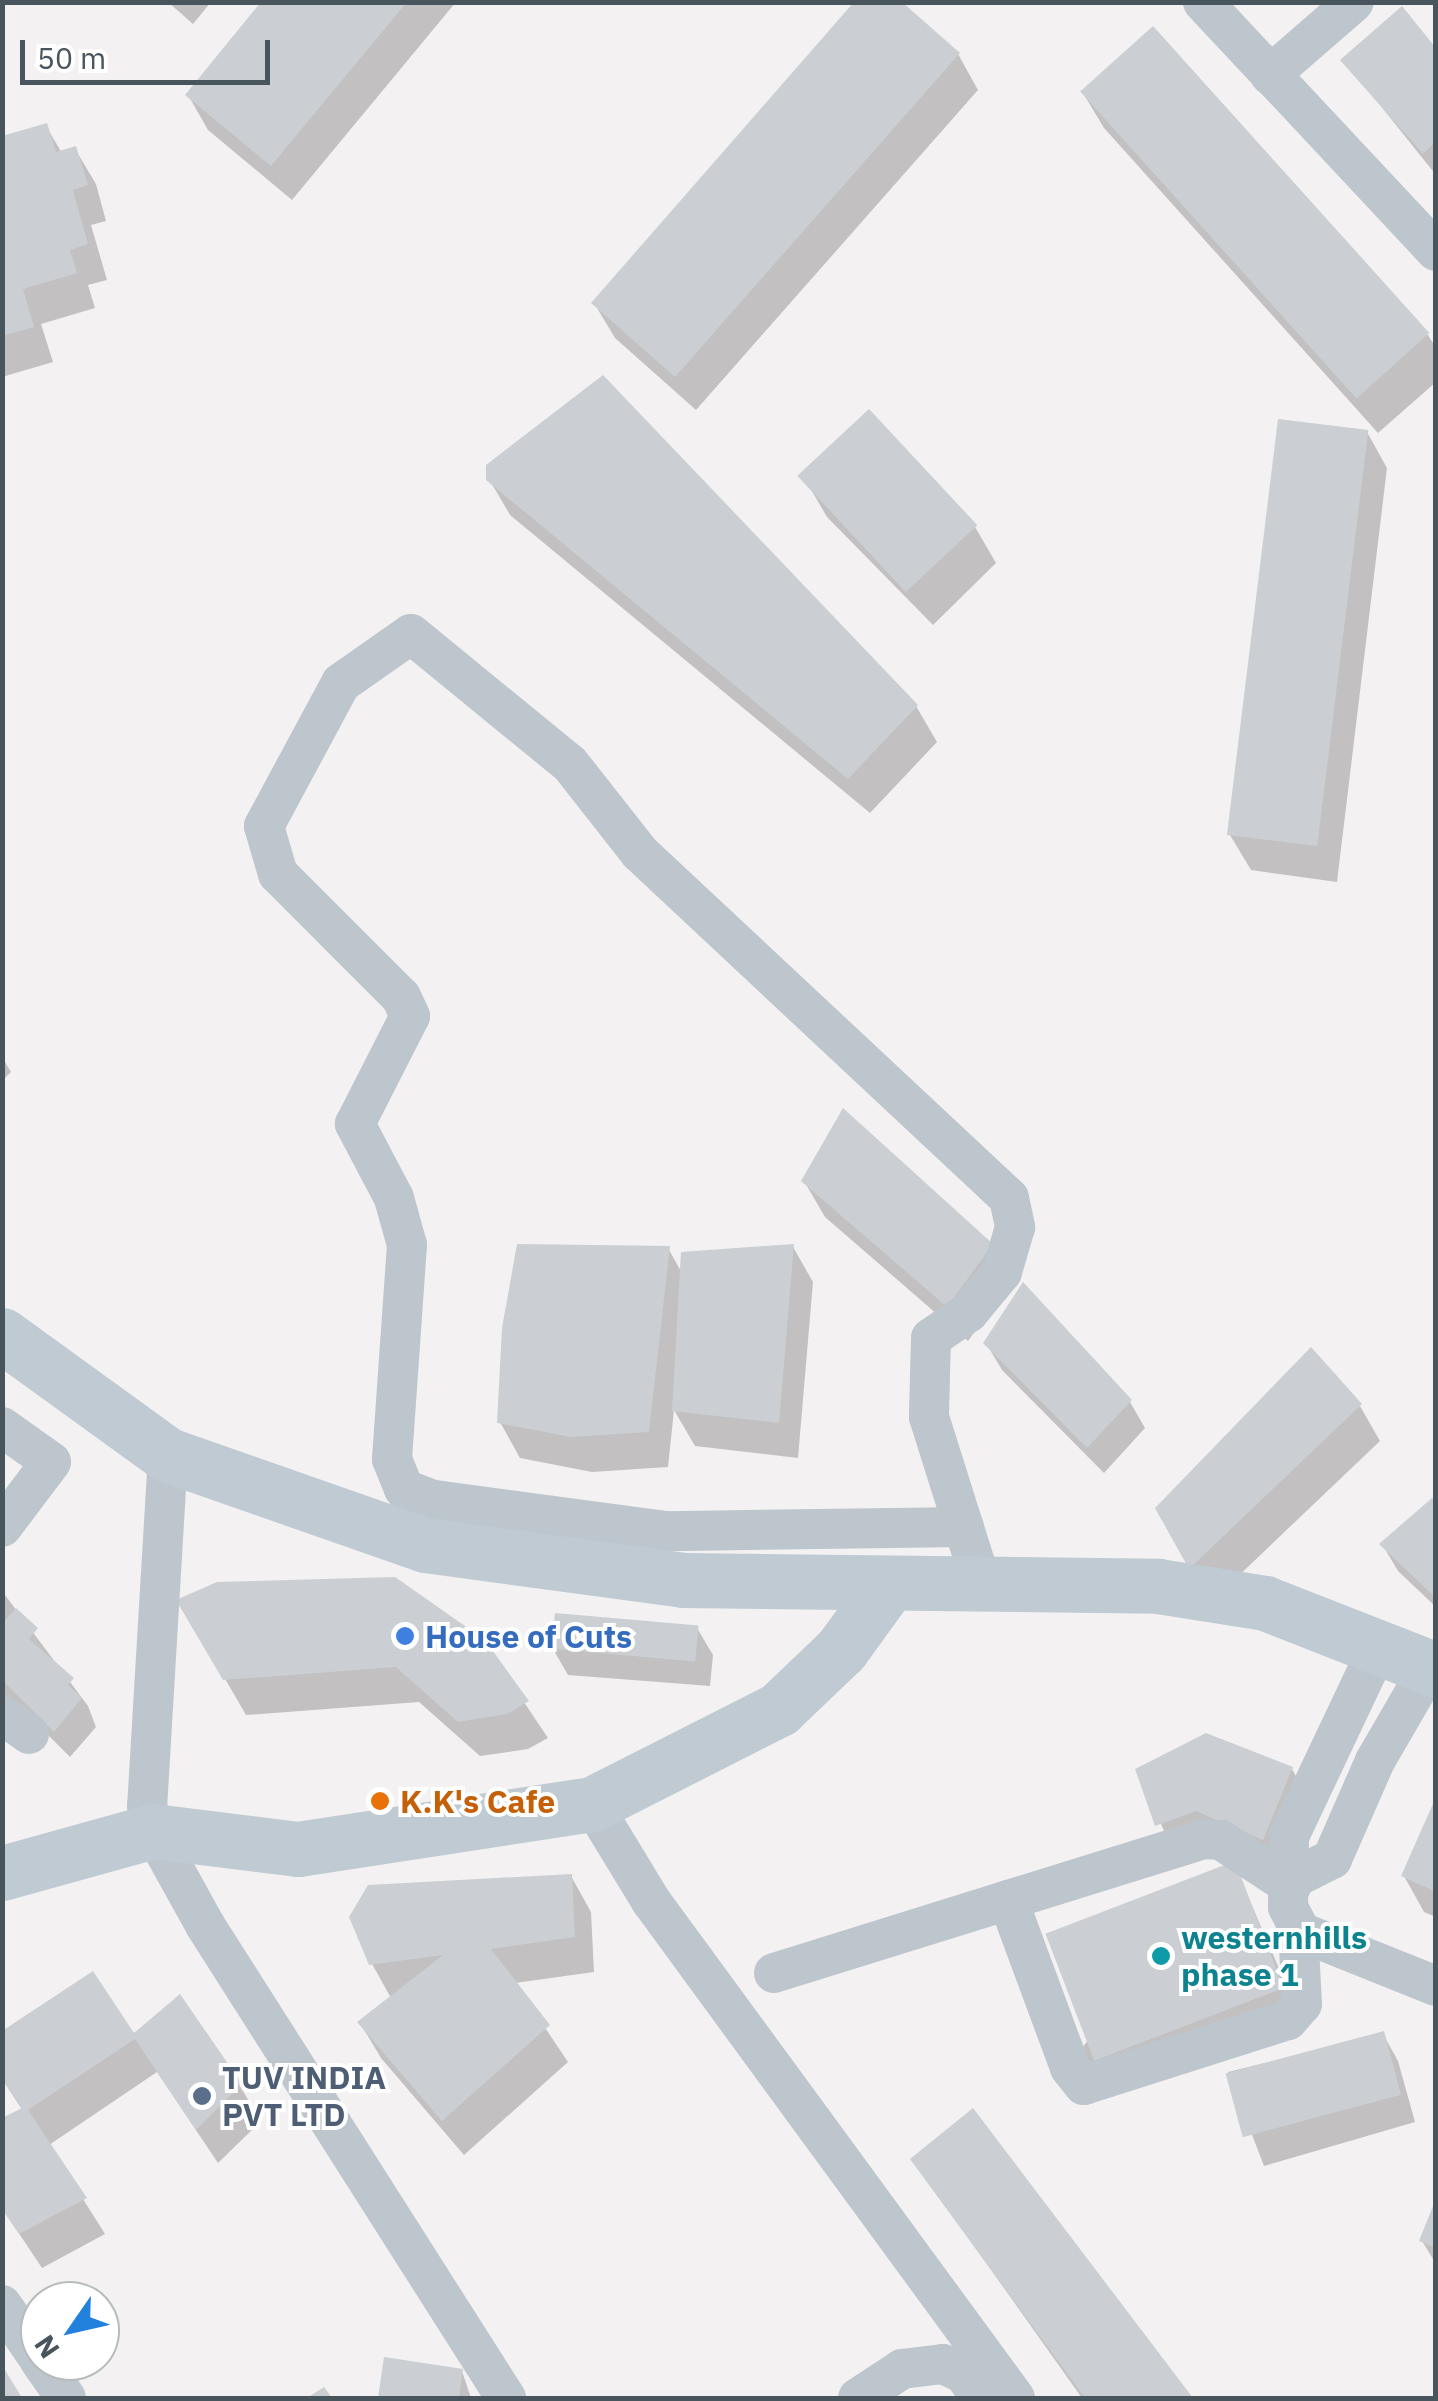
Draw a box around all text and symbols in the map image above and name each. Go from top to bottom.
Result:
scale bar [25,20,275,82]
text: 50 m [37,38,106,77]
place label: House of Cuts [425,1617,632,1655]
marker: House of Cuts [394,1625,416,1647]
place label: K.K's Cafe [400,1782,555,1820]
marker: K.K's Cafe [369,1790,391,1812]
place label: westernhills phase 1 [1181,1919,1367,1994]
marker: westernhills phase 1 [1150,1945,1172,1967]
place label: TUV INDIA PVT LTD [222,2059,386,2134]
marker: TUV INDIA PVT LTD [191,2085,213,2107]
north arrow [20,2281,120,2381]
text: N [25,2328,67,2366]

